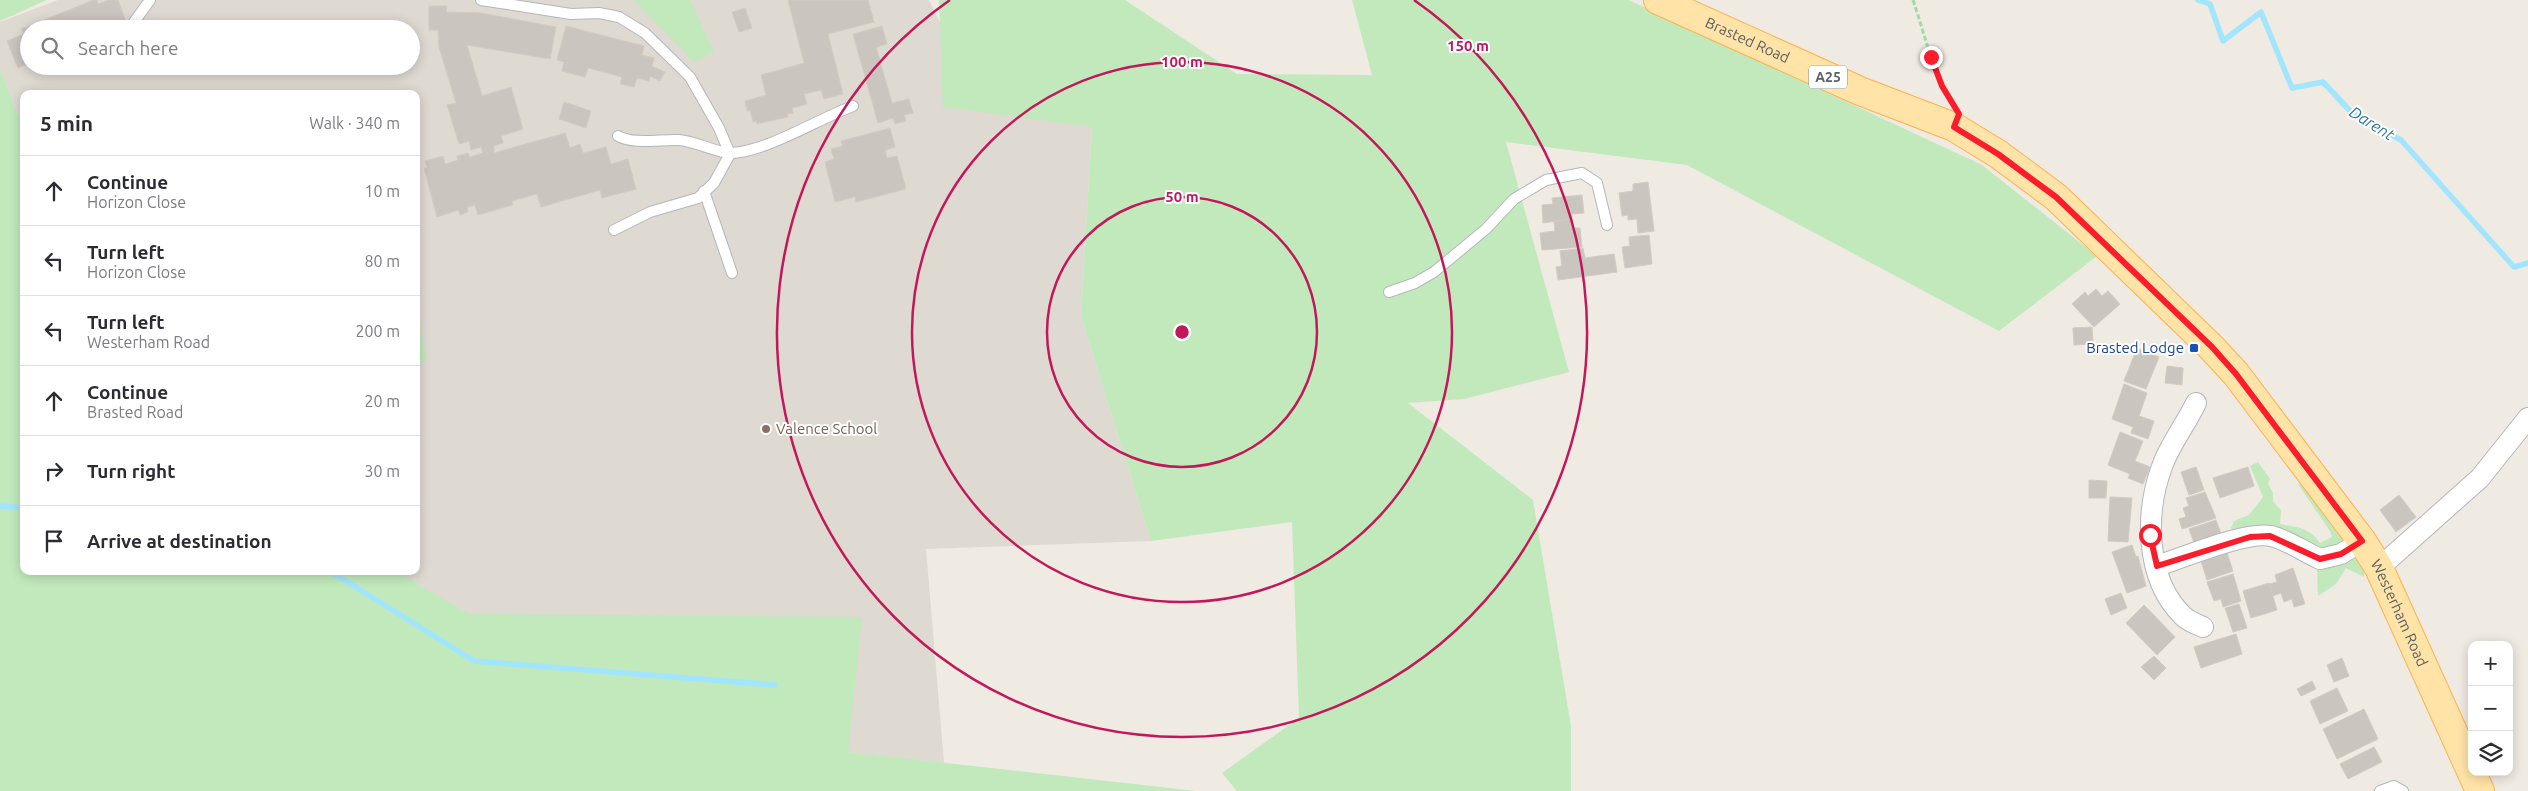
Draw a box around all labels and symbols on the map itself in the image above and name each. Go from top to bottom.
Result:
street label: Brasted Road [1703,13,1792,66]
text: 150 m [1447,37,1489,54]
route end [1920,46,1943,69]
text: 100 m [1161,53,1203,70]
road number: A25 [1809,66,1847,88]
water label: Darent [2346,102,2398,144]
text: 50 m [1165,188,1199,205]
centre of rings [1173,323,1191,341]
place label: Brasted Lodge [2086,339,2184,356]
marker: Brasted Lodge [2188,342,2200,354]
place label: Valence School [776,420,877,437]
marker: Valence School [760,423,772,435]
route start [2139,524,2162,547]
street label: Westerham Road [2368,556,2431,669]

